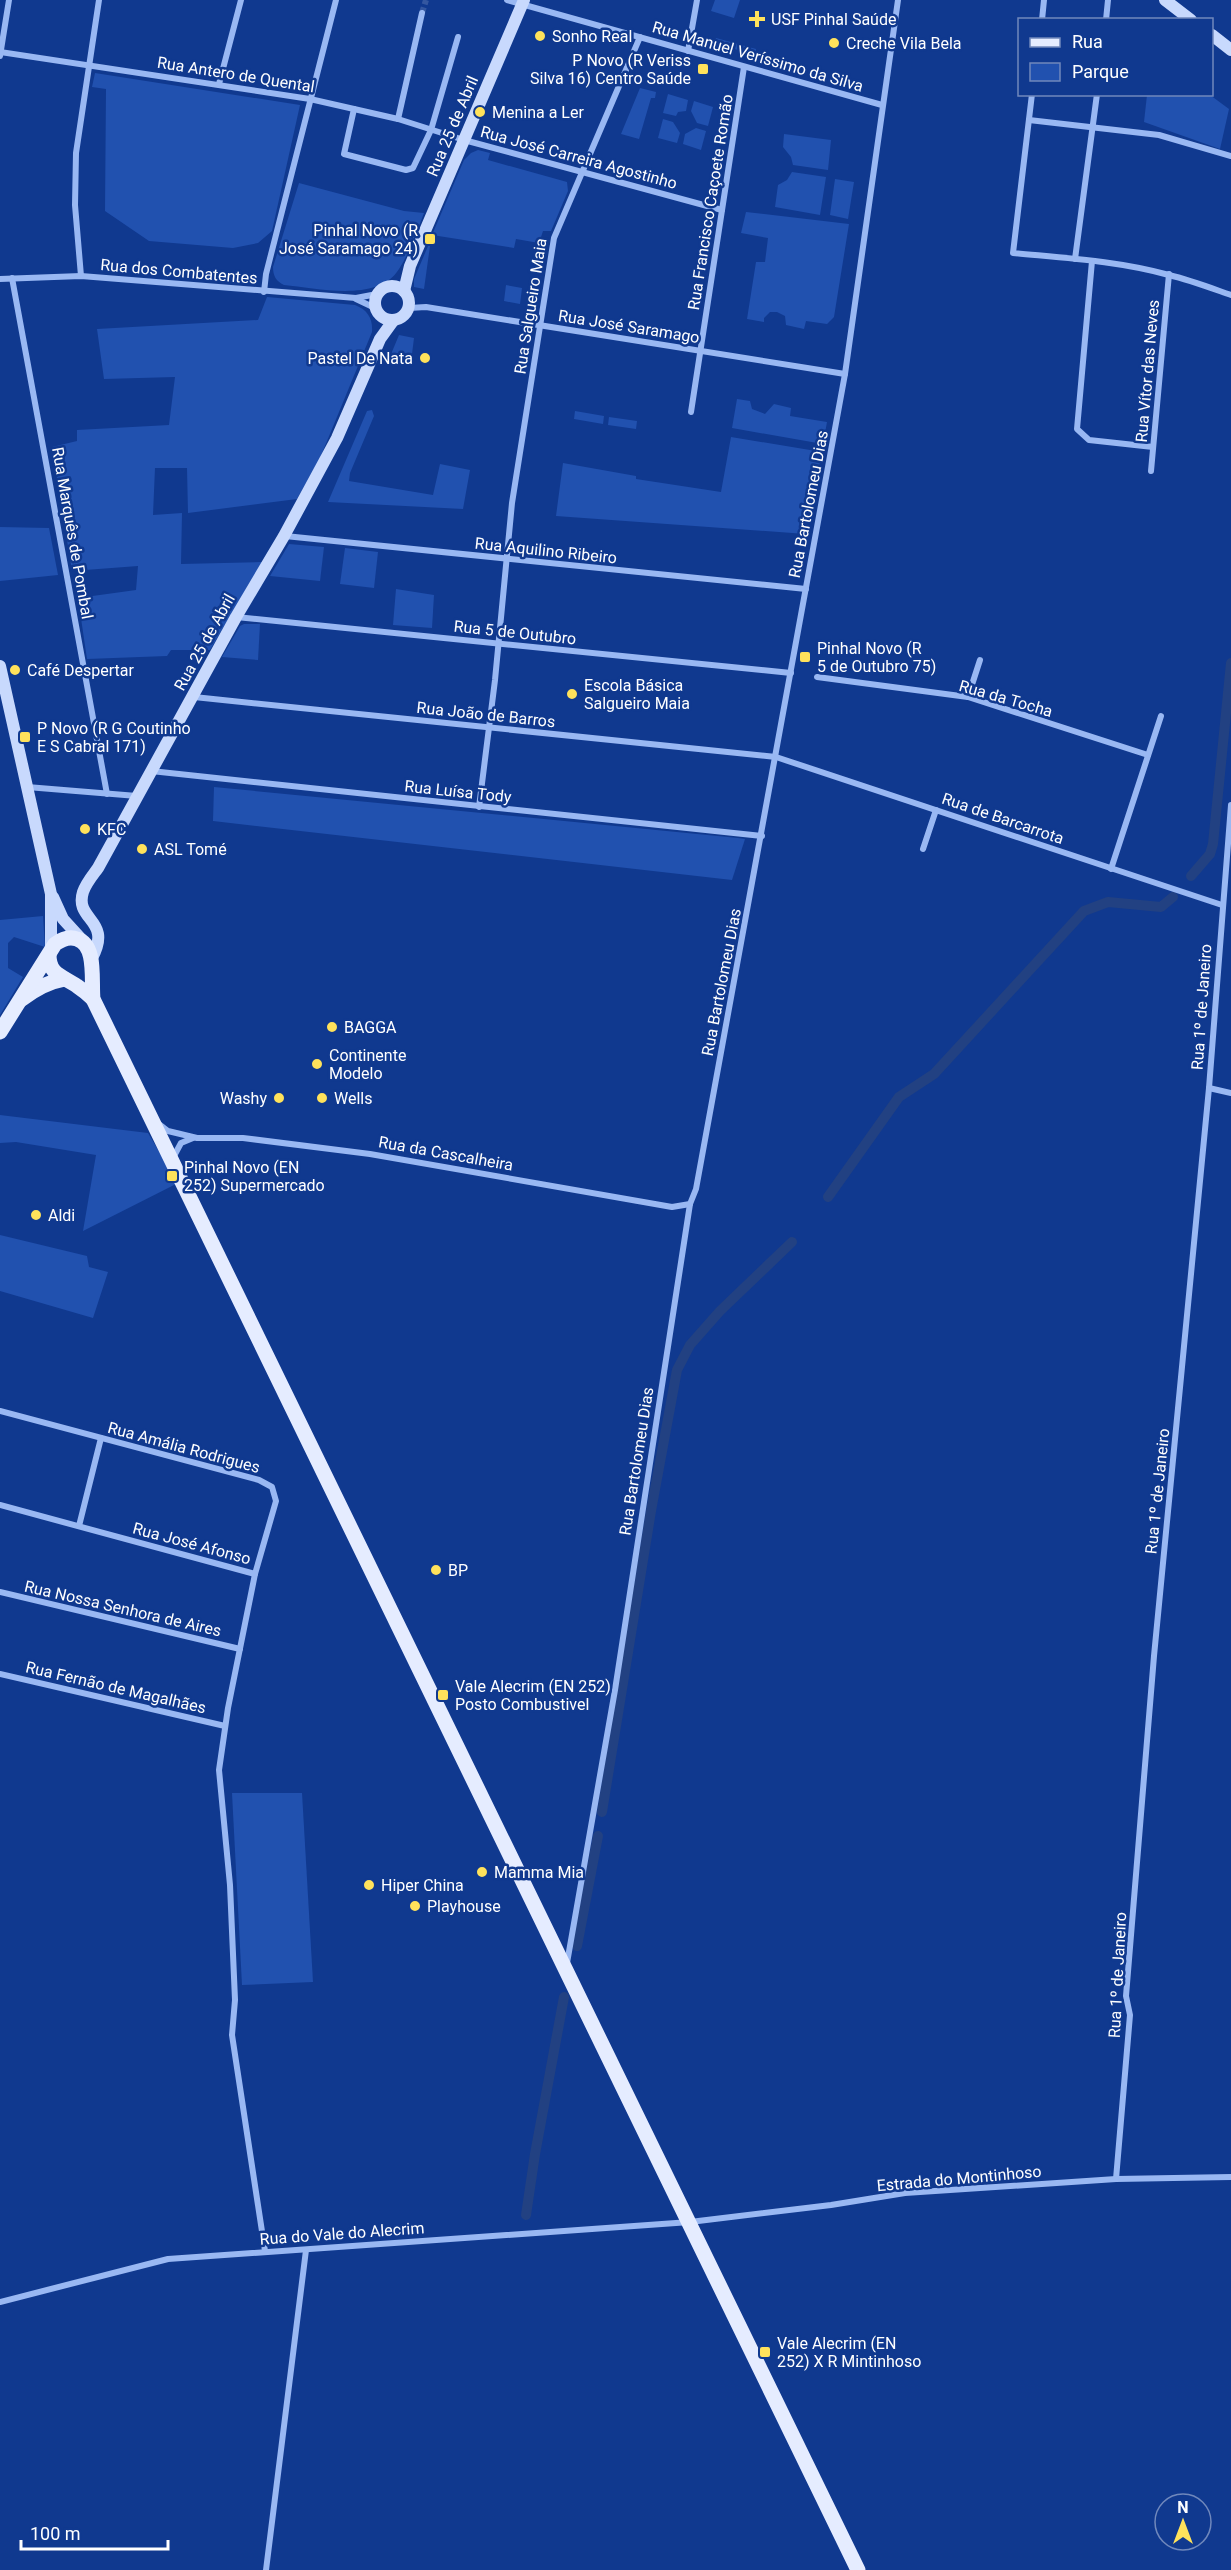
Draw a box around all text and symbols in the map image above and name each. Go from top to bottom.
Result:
marker: USF Pinhal Saúde [748,10,766,28]
place label: USF Pinhal Saúde [771,10,896,29]
street label: Rua Manuel Veríssimo da Silva [650,17,866,96]
legend [1018,18,1213,96]
place label: Sonho Real [552,27,632,46]
marker: Sonho Real [533,29,547,43]
text: Rua [1072,31,1103,52]
place label: Creche Vila Bela [846,34,962,53]
marker: Creche Vila Bela [827,36,841,50]
place label: P Novo (R Veriss Silva 16) Centro Saúde [530,51,691,88]
street label: Rua Antero de Quental [156,53,316,96]
text: Parque [1072,61,1129,82]
marker: P Novo (R Veriss Silva 16) Centro Saúde [696,62,710,76]
street label: Rua 25 de Abril [423,73,482,179]
street label: Rua Francisco Caçoete Romão [684,93,737,311]
place label: Menina a Ler [492,103,584,122]
marker: Menina a Ler [473,105,487,119]
street label: Rua José Carreira Agostinho [479,122,679,193]
place label: Pinhal Novo (R José Saramago 24) [279,221,418,258]
marker: Pinhal Novo (R José Saramago 24) [423,232,437,246]
street label: Rua Salgueiro Maia [510,237,551,375]
street label: Rua dos Combatentes [100,255,258,288]
street label: Rua Vítor das Neves [1132,299,1163,443]
street label: Rua José Saramago [557,306,701,347]
place label: Pastel De Nata [307,349,413,368]
marker: Pastel De Nata [418,351,432,365]
street label: Rua Bartolomeu Dias [785,429,832,579]
street label: Rua Marquês de Pombal [48,446,97,620]
street label: Rua Aquilino Ribeiro [474,534,618,567]
street label: Rua 25 de Abril [170,591,239,694]
street label: Rua 5 de Outubro [453,617,577,648]
place label: Pinhal Novo (R 5 de Outubro 75) [817,639,936,676]
marker: Pinhal Novo (R 5 de Outubro 75) [798,650,812,664]
place label: Café Despertar [27,661,134,680]
marker: Café Despertar [8,663,22,677]
place label: Escola Básica Salgueiro Maia [584,676,690,713]
street label: Rua da Tocha [957,676,1055,721]
marker: Escola Básica Salgueiro Maia [565,687,579,701]
street label: Rua João de Barros [416,698,556,731]
place label: P Novo (R G Coutinho E S Cabral 171) [37,719,191,756]
marker: P Novo (R G Coutinho E S Cabral 171) [18,730,32,744]
street label: Rua Luísa Tody [403,776,513,807]
street label: Rua de Barcarrota [939,789,1066,848]
place label: KFC [97,820,126,839]
marker: KFC [78,822,92,836]
place label: ASL Tomé [154,840,227,859]
marker: ASL Tomé [135,842,149,856]
street label: Rua Bartolomeu Dias [698,907,745,1057]
street label: Rua 1º de Janeiro [1188,943,1215,1071]
place label: BAGGA [344,1018,397,1037]
marker: BAGGA [325,1020,339,1034]
place label: Continente Modelo [329,1046,406,1083]
marker: Continente Modelo [310,1057,324,1071]
place label: Washy [220,1089,267,1108]
place label: Wells [334,1089,372,1108]
marker: Washy [272,1091,286,1105]
marker: Wells [315,1091,329,1105]
street label: Rua da Cascalheira [377,1132,515,1175]
place label: Pinhal Novo (EN 252) Supermercado [184,1158,325,1195]
marker: Pinhal Novo (EN 252) Supermercado [165,1169,179,1183]
place label: Aldi [48,1206,75,1225]
marker: Aldi [29,1208,43,1222]
street label: Rua Bartolomeu Dias [615,1386,658,1537]
street label: Rua Amália Rodrigues [106,1418,262,1477]
street label: Rua 1º de Janeiro [1141,1427,1174,1555]
street label: Rua José Afonso [131,1519,253,1568]
place label: BP [448,1561,468,1580]
marker: BP [429,1563,443,1577]
street label: Rua Nossa Senhora de Aires [23,1577,223,1640]
street label: Rua Fernão de Magalhães [24,1657,208,1718]
place label: Vale Alecrim (EN 252) Posto Combustivel [455,1677,611,1714]
marker: Vale Alecrim (EN 252) Posto Combustivel [436,1688,450,1702]
place label: Mamma Mia [494,1863,584,1882]
marker: Mamma Mia [475,1865,489,1879]
place label: Hiper China [381,1876,464,1895]
marker: Hiper China [362,1878,376,1892]
place label: Playhouse [427,1897,501,1916]
marker: Playhouse [408,1899,422,1913]
street label: Rua 1º de Janeiro [1105,1912,1130,2039]
street label: Estrada do Montinhoso [876,2162,1042,2195]
street label: Rua do Vale do Alecrim [259,2218,425,2249]
place label: Vale Alecrim (EN 252) X R Mintinhoso [777,2334,921,2371]
marker: Vale Alecrim (EN 252) X R Mintinhoso [758,2345,772,2359]
north arrow [1153,2492,1213,2552]
text: N [1177,2498,1189,2517]
scale bar [21,2513,168,2551]
text: 100 m [30,2523,81,2544]

